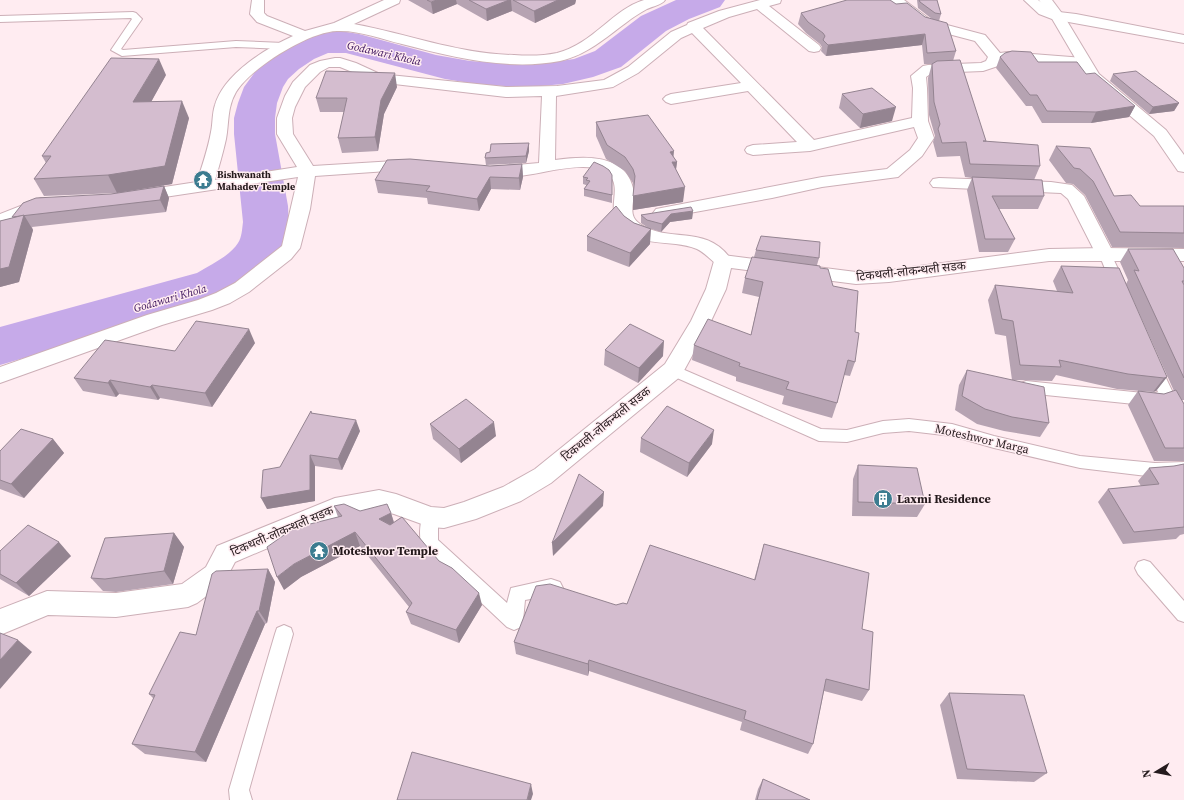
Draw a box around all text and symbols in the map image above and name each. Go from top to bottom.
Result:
water label: Godawari Khola [346,38,422,69]
place label: Bishwanath Mahadev Temple [217,168,295,193]
temple icon: Bishwanath Mahadev Temple [192,169,214,191]
street label: टिकथली-लोकन्थली सडक [855,257,967,285]
water label: Godawari Khola [132,281,209,316]
street label: टिकथली-लोकन्थली सडक [558,383,654,465]
street label: Moteshwor Marga [933,420,1031,458]
building icon: Laxmi Residence [872,488,894,510]
place label: Laxmi Residence [897,491,991,507]
street label: टिकथली-लोकन्थली सडक [228,502,337,560]
temple icon: Moteshwor Temple [308,540,330,562]
place label: Moteshwor Temple [333,543,438,559]
north arrow [1136,752,1176,792]
text: N [1139,768,1155,779]

